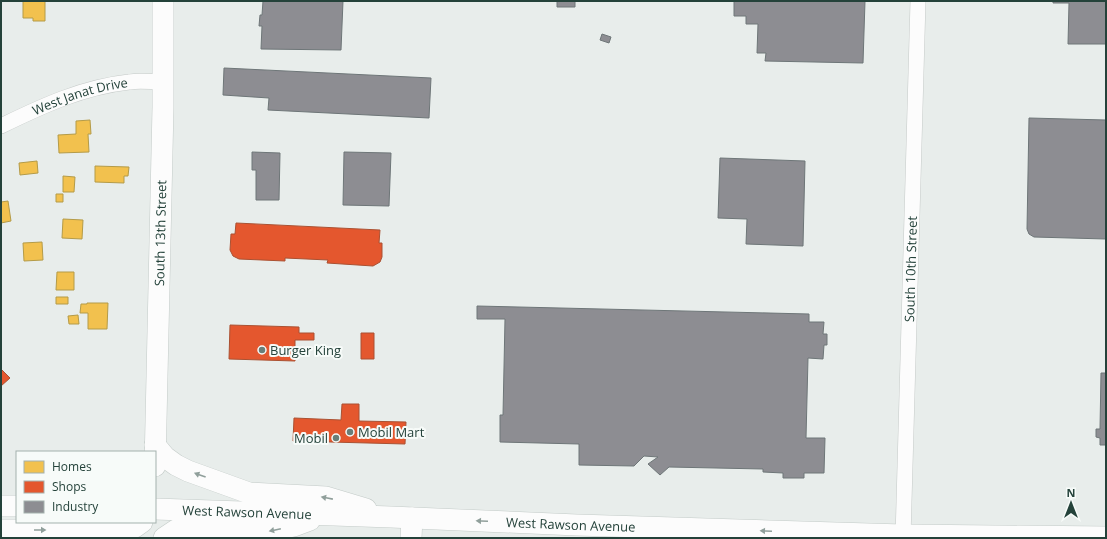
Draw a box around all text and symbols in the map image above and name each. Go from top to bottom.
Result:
street label: West Janat Drive [29,73,129,119]
street label: South 13th Street [150,179,170,286]
street label: South 10th Street [900,215,921,322]
place label: Burger King [270,341,341,359]
marker: Burger King [257,345,267,355]
place label: Mobil Mart [358,423,425,441]
marker: Mobil Mart [345,427,355,437]
place label: Mobil [294,429,328,447]
marker: Mobil [331,433,341,443]
legend [16,451,156,523]
text: Homes [52,458,92,475]
one-way arrow [194,472,206,478]
text: Shops [52,478,87,495]
north arrow [1051,483,1091,523]
text: N [1067,485,1075,500]
one-way arrow [321,494,333,500]
text: Industry [52,498,99,515]
street label: West Rawson Avenue [182,501,312,523]
street label: West Rawson Avenue [506,513,636,536]
one-way arrow [475,518,488,524]
one-way arrow [34,527,47,533]
one-way arrow [268,527,281,533]
one-way arrow [760,527,772,534]

